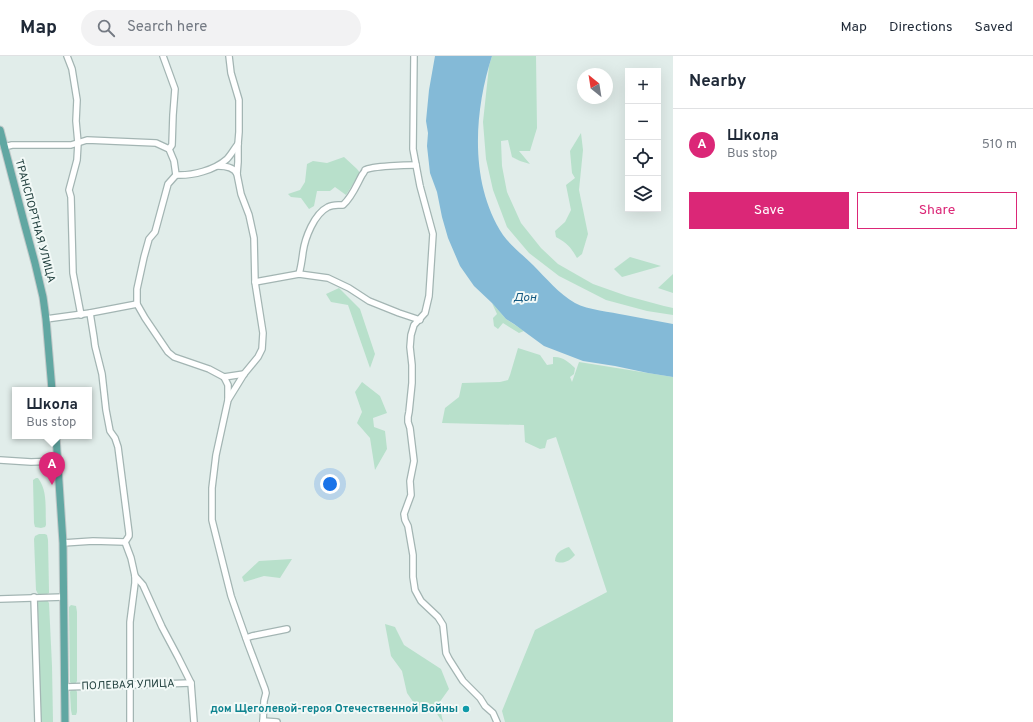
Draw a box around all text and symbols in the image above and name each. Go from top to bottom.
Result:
search box [81,10,361,46]
text: Map [20,16,57,40]
icon: search [95,17,117,39]
text: Search here [127,18,207,37]
text: Map [841,19,867,36]
text: Directions [889,19,953,36]
text: Saved [975,19,1013,36]
north arrow [577,68,613,104]
map controls [625,68,661,212]
button: + [625,68,661,104]
text: Nearby [689,71,746,93]
button: − [625,104,661,140]
text: Школа [727,127,779,146]
text: A [697,137,707,153]
text: 510 m [982,137,1017,153]
button: locate [625,140,661,176]
text: Bus stop [727,146,777,162]
street label: ТРАНСПОРТНАЯ УЛИЦА [12,158,58,284]
button: layers [625,176,661,212]
button: Save [689,192,849,229]
button: Share [857,192,1017,229]
water label: Дон [514,290,538,306]
popup [12,387,92,439]
text: Школа [26,396,78,415]
text: Bus stop [26,415,76,431]
pin: A [39,452,65,485]
your location [320,474,340,494]
street label: ПОЛЕВАЯ УЛИЦА [81,676,175,694]
place label: дом Щеголевой-героя Отечественной Войны [211,702,458,716]
marker: дом Щеголевой-героя Отечественной Войны [461,704,471,714]

